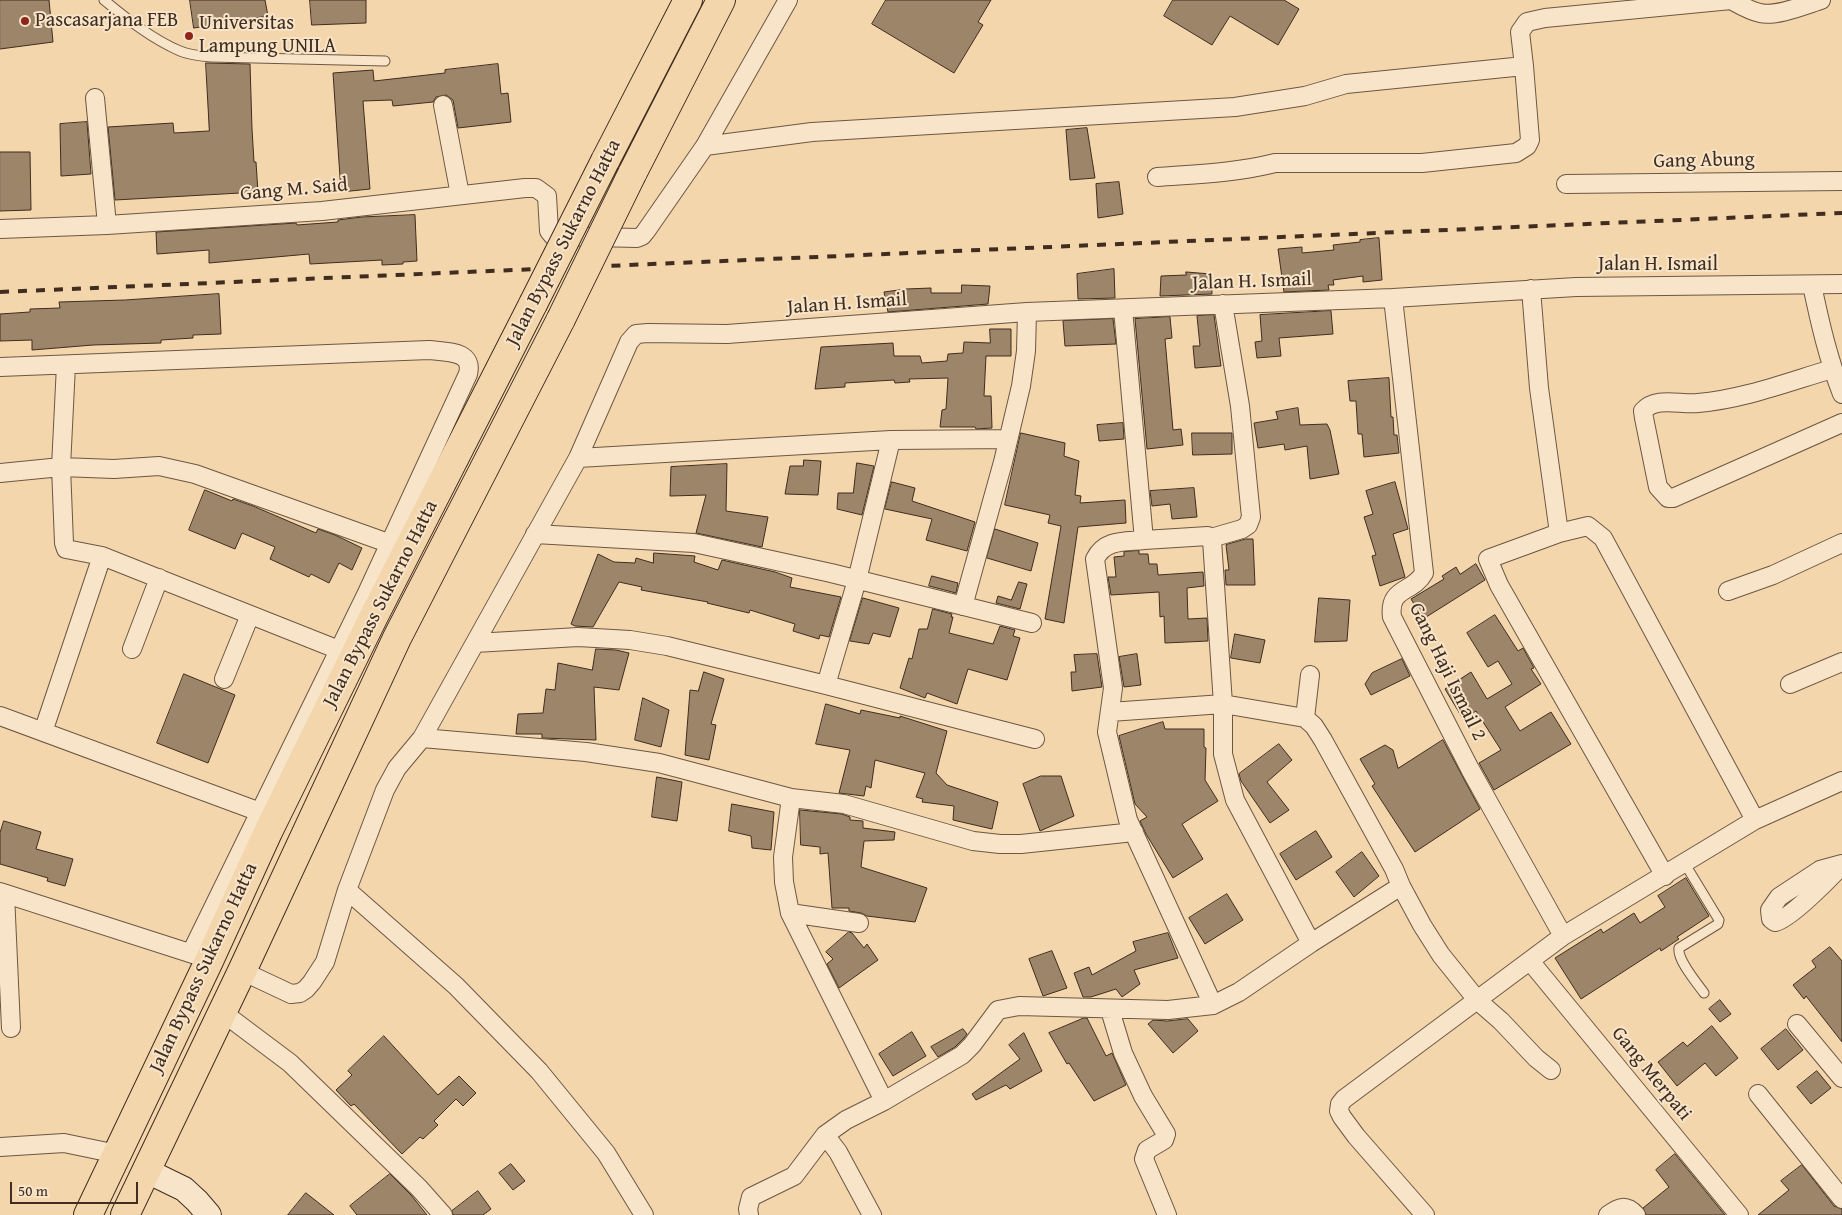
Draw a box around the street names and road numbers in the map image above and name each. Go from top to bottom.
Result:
street label: Jalan Bypass Sukarno Hatta [501,136,627,350]
street label: Gang Abung [1653,148,1755,174]
street label: Gang M. Said [239,173,349,207]
street label: Jalan H. Ismail [1598,253,1718,277]
street label: Jalan H. Ismail [1192,268,1312,296]
street label: Jalan H. Ismail [786,288,908,320]
street label: Jalan Bypass Sukarno Hatta [318,497,444,711]
street label: Gang Haji Ismail 2 [1403,599,1491,745]
street label: Jalan Bypass Sukarno Hatta [145,859,263,1077]
street label: Gang Merpati [1606,1022,1696,1126]

